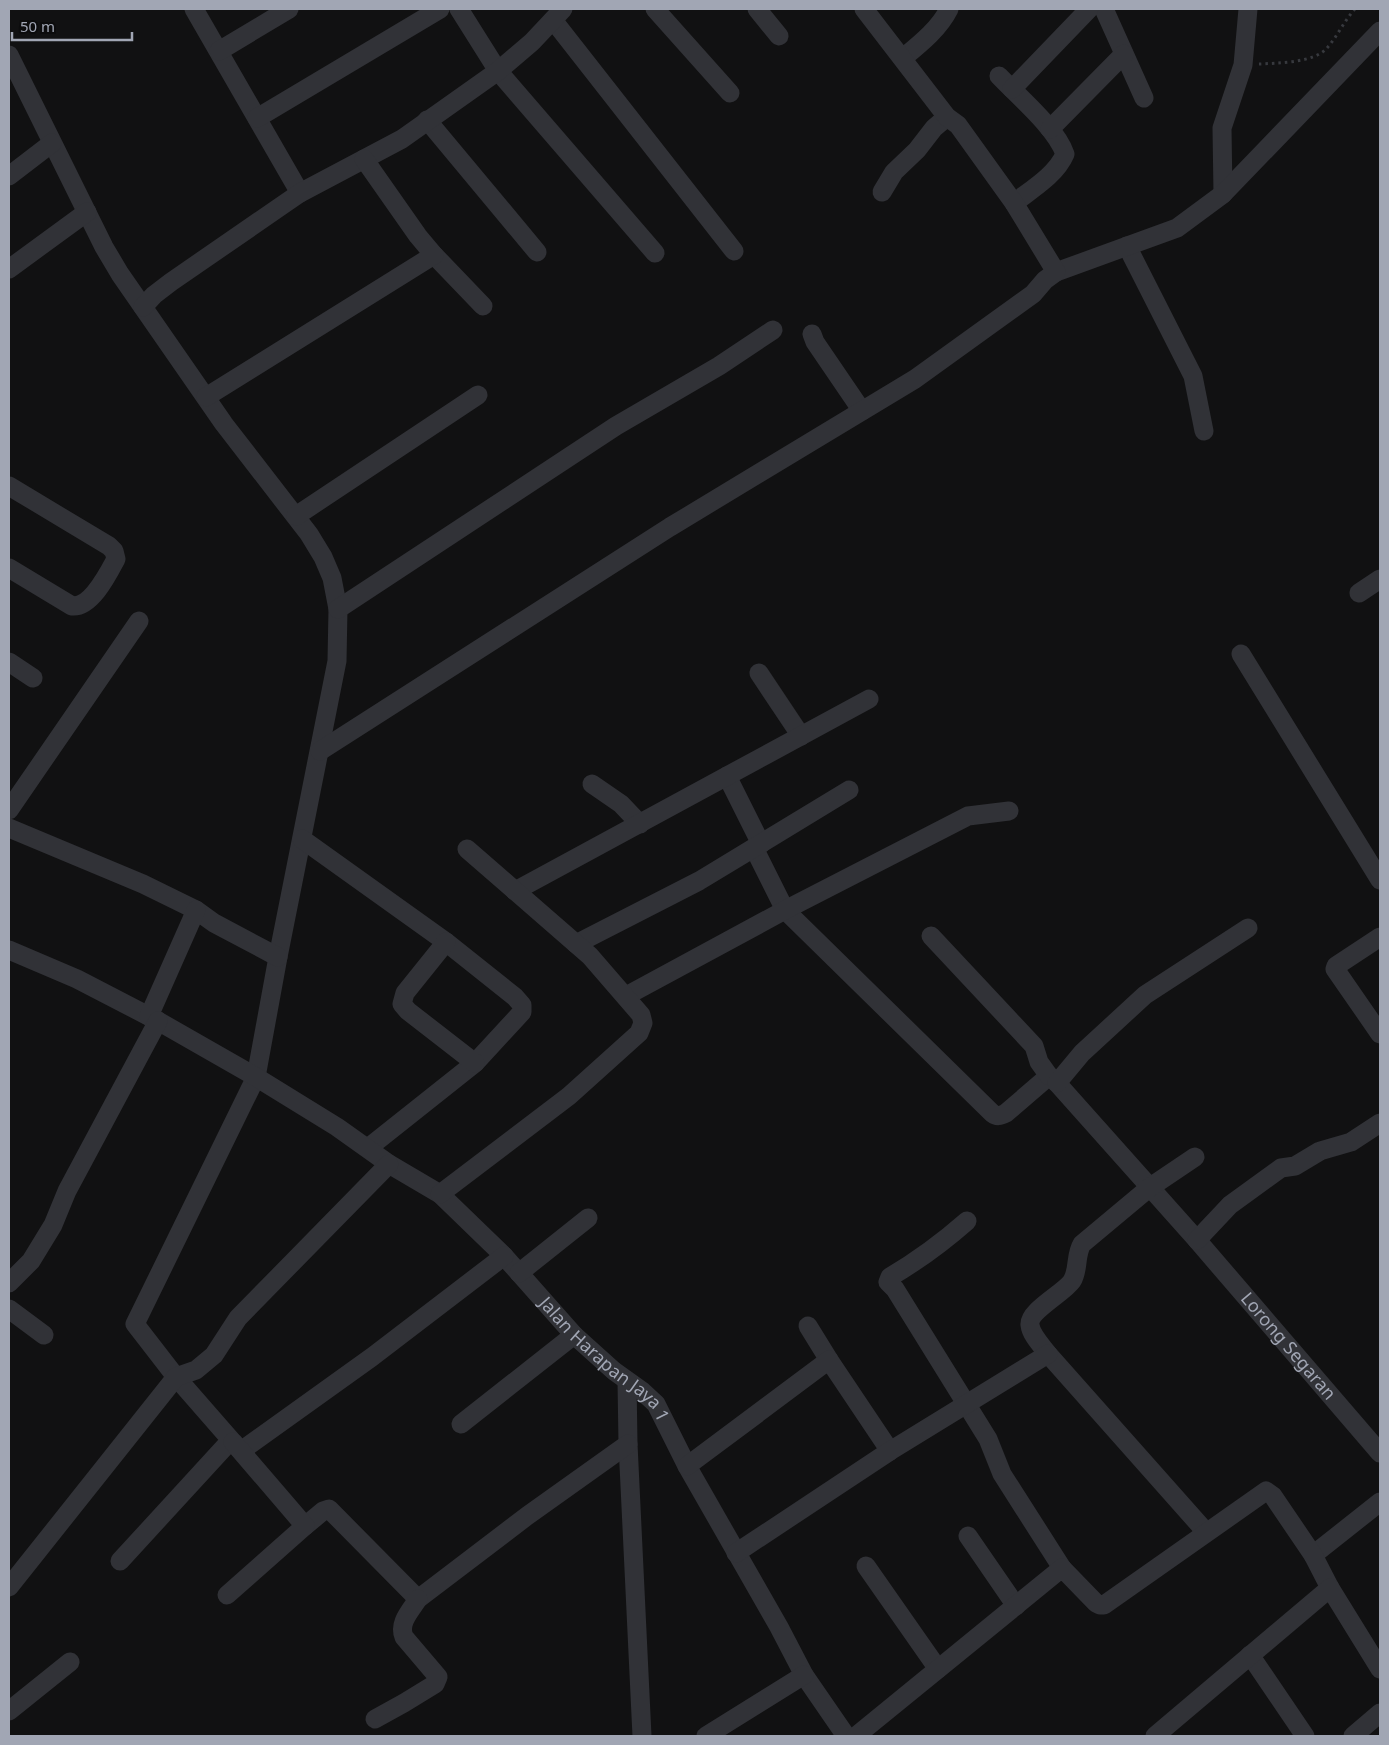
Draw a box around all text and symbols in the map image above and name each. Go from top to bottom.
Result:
scale bar [12,10,132,42]
text: 50 m [20,16,55,36]
street label: Lorong Segaran [1236,1287,1342,1404]
street label: Jalan Harapan Jaya 1 [533,1290,676,1425]

